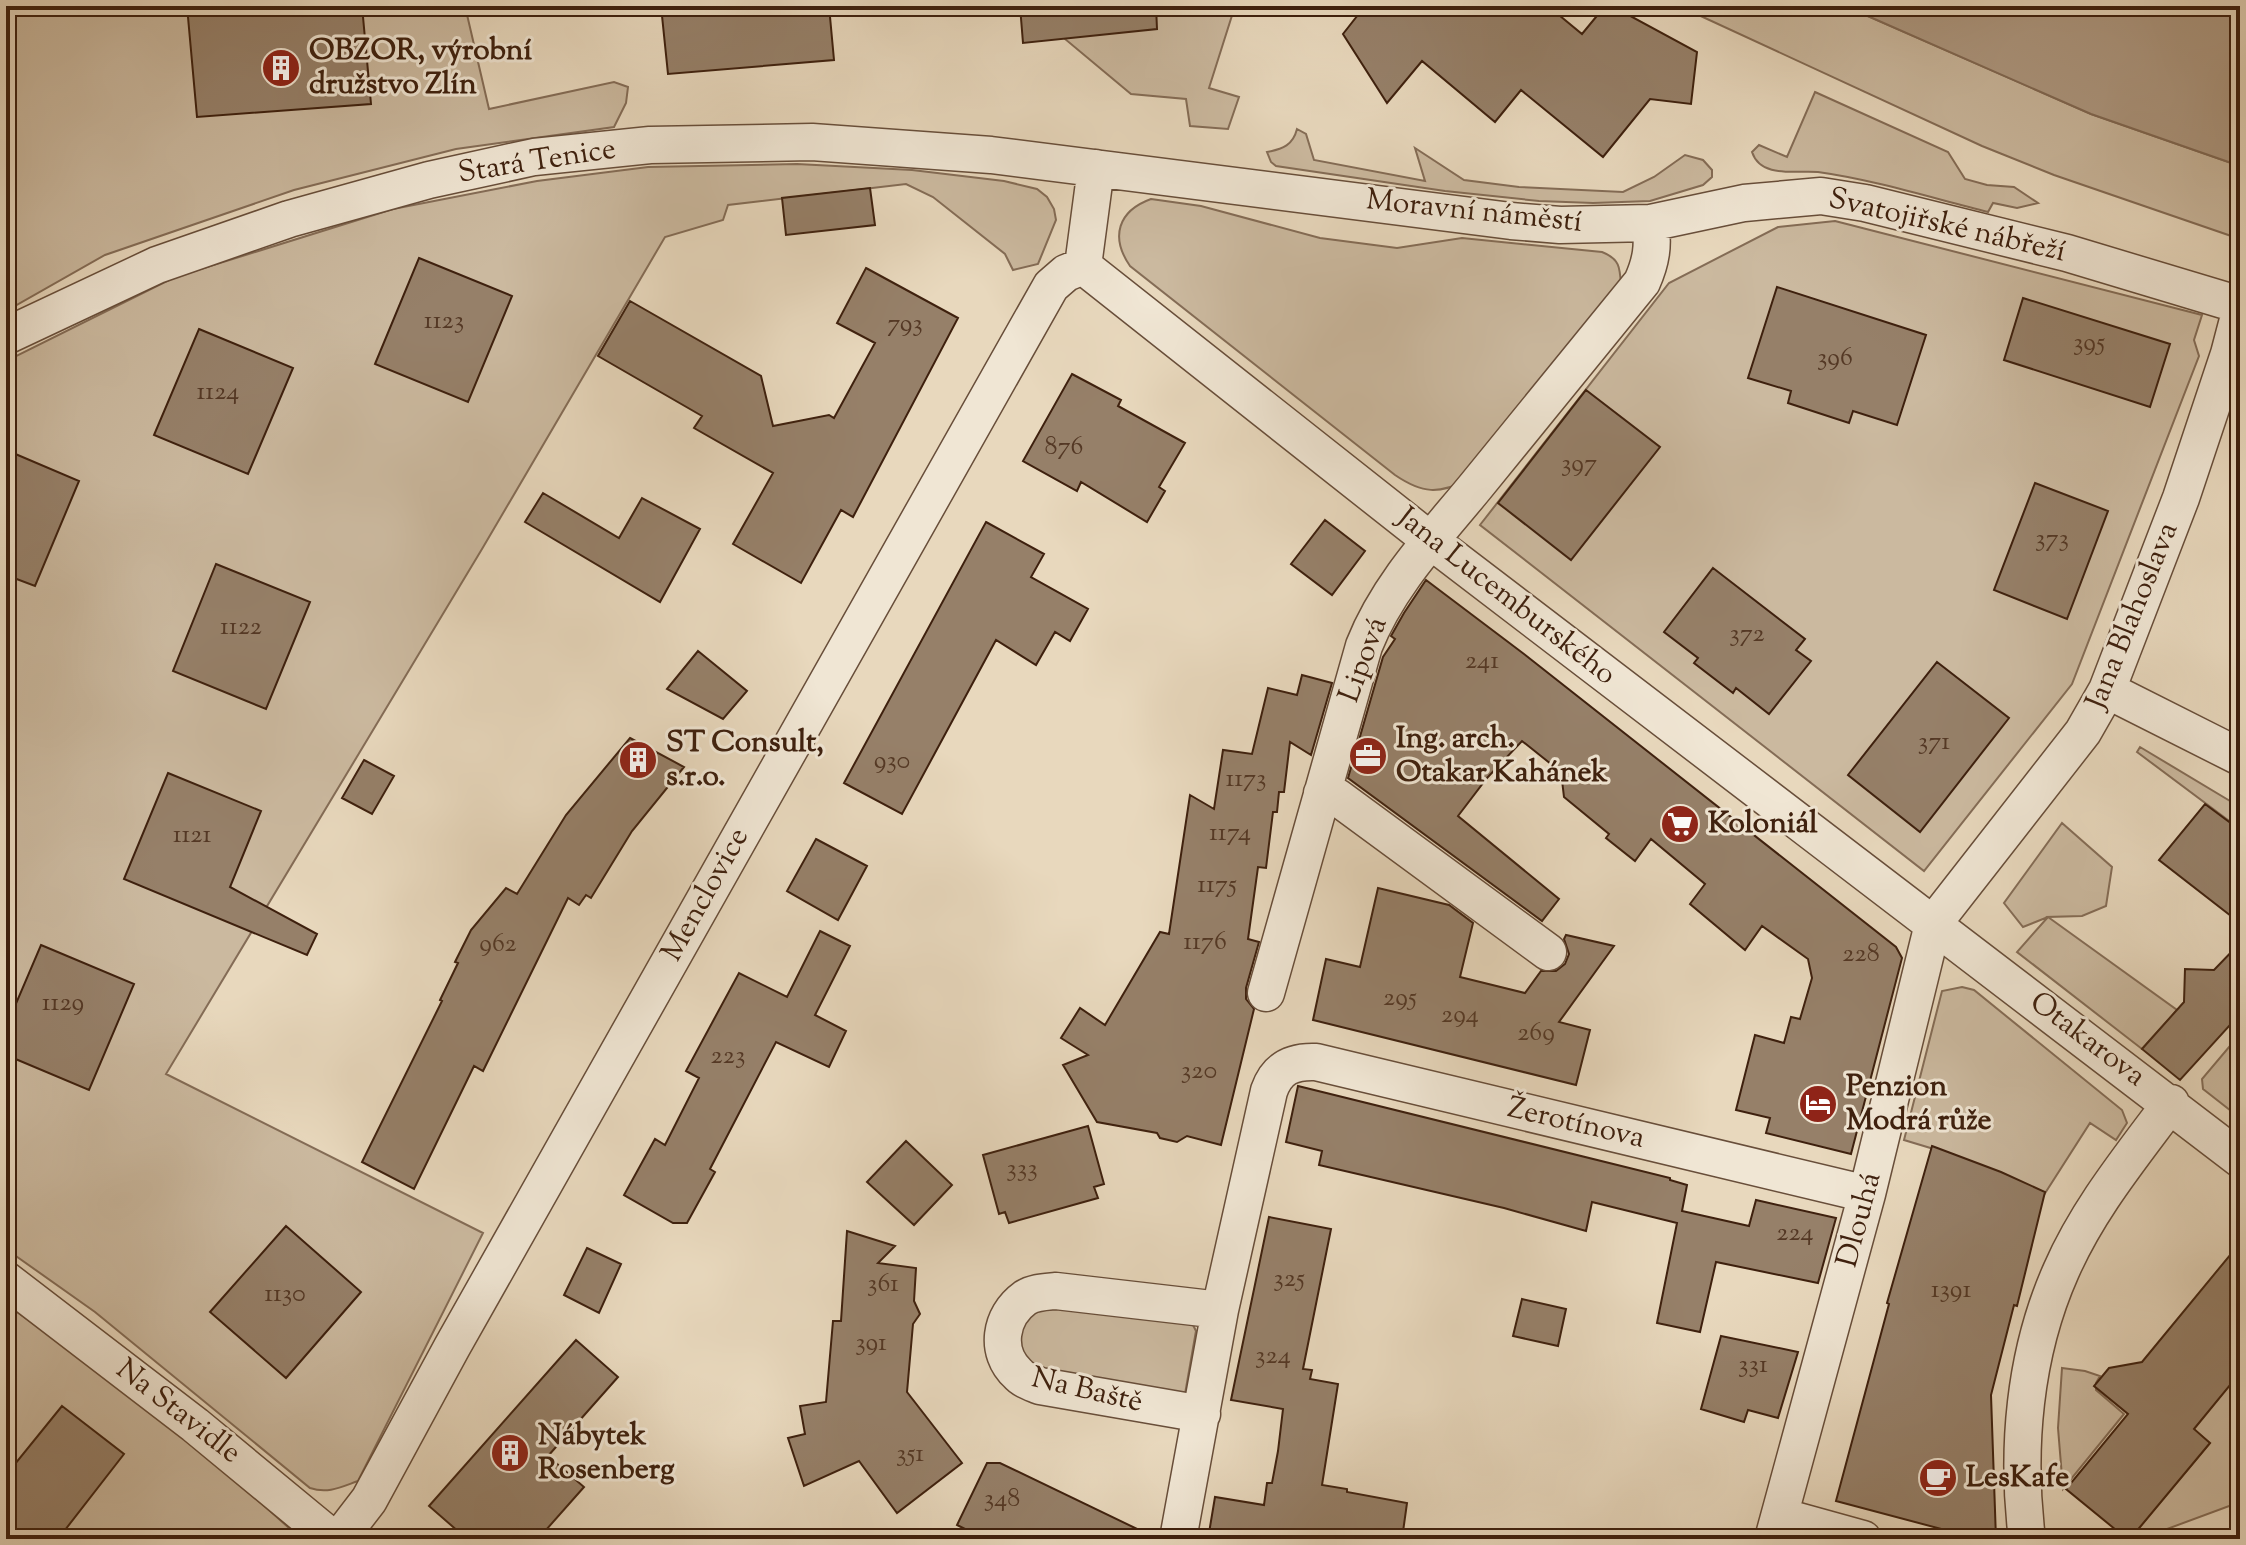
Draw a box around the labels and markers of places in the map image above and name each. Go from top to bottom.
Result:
place label: OBZOR, výrobní družstvo Zlín [309,30,533,107]
building icon: OBZOR, výrobní družstvo Zlín [260,47,302,89]
place label: Ing. arch. Otakar Kahánek [1396,718,1608,795]
place label: ST Consult, s.r.o. [666,722,824,799]
office icon: Ing. arch. Otakar Kahánek [1347,735,1389,777]
building icon: ST Consult, s.r.o. [617,739,659,781]
supermarket icon: Koloniál [1659,803,1701,845]
place label: Koloniál [1708,803,1818,846]
place label: Penzion Modrá růže [1846,1066,1992,1143]
hotel icon: Penzion Modrá růže [1797,1083,1839,1125]
place label: Nábytek Rosenberg [538,1415,675,1492]
building icon: Nábytek Rosenberg [489,1432,531,1474]
cafe icon: LesKafe [1917,1457,1959,1499]
place label: LesKafe [1966,1457,2069,1500]

